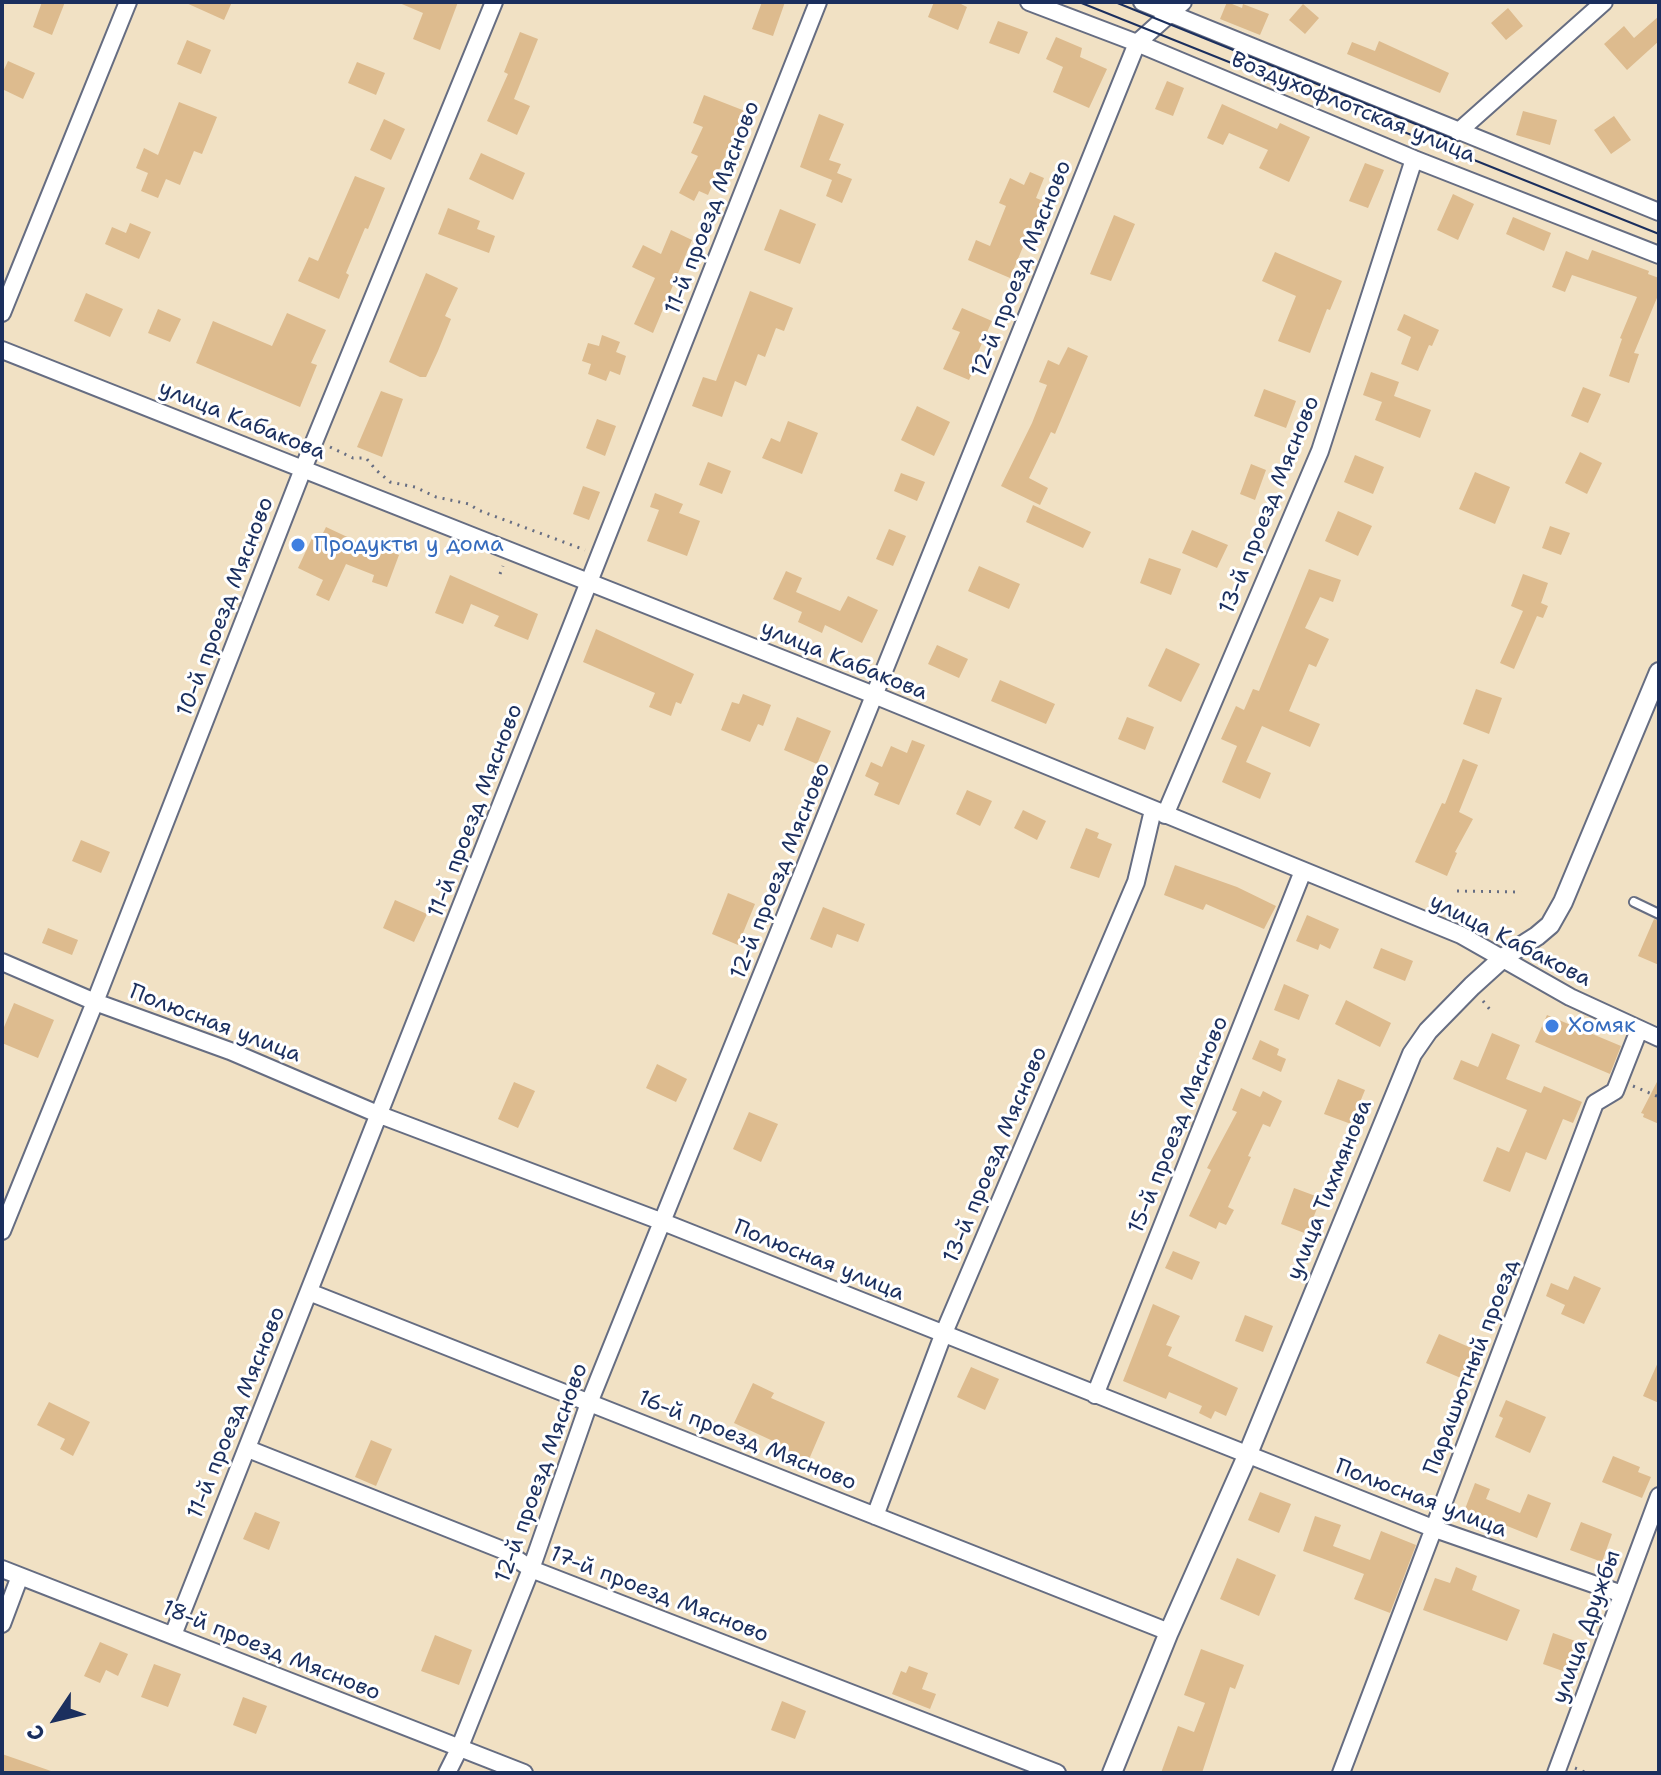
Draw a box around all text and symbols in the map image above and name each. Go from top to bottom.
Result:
street label: Воздухофлотская улица [1227,47,1479,169]
street label: 11-й проезд Мясново [660,98,766,318]
street label: 12-й проезд Мясново [966,157,1078,381]
street label: улица Кабакова [155,375,329,467]
street label: 13-й проезд Мясново [1214,392,1326,618]
street label: 10-й проезд Мясново [172,493,280,721]
place label: Продукты у дома [314,532,504,558]
marker: Продукты у дома [289,536,307,554]
street label: улица Кабакова [757,615,931,707]
street label: 11-й проезд Мясново [423,701,529,921]
street label: 12-й проезд Мясново [725,759,837,983]
street label: улица Кабакова [1425,889,1595,993]
street label: Полюсная улица [125,979,305,1069]
street label: 15-й проезд Мясново [1123,1013,1235,1237]
place label: Хомяк [1568,1013,1636,1039]
marker: Хомяк [1543,1017,1561,1035]
street label: 13-й проезд Мясново [938,1043,1054,1267]
street label: улица Тихмянова [1282,1096,1378,1284]
street label: Полюсная улица [730,1215,908,1307]
street label: Парашютный проезд [1419,1256,1525,1478]
street label: 11-й проезд Мясново [182,1303,292,1523]
street label: 12-й проезд Мясново [490,1360,594,1586]
street label: 16-й проезд Мясново [634,1385,860,1497]
street label: Полюсная улица [1331,1454,1511,1544]
street label: 17-й проезд Мясново [546,1541,772,1649]
street label: улица Дружбы [1547,1547,1627,1707]
street label: 18-й проезд Мясново [158,1595,384,1707]
north arrow [16,1679,96,1759]
text: С [20,1719,52,1747]

